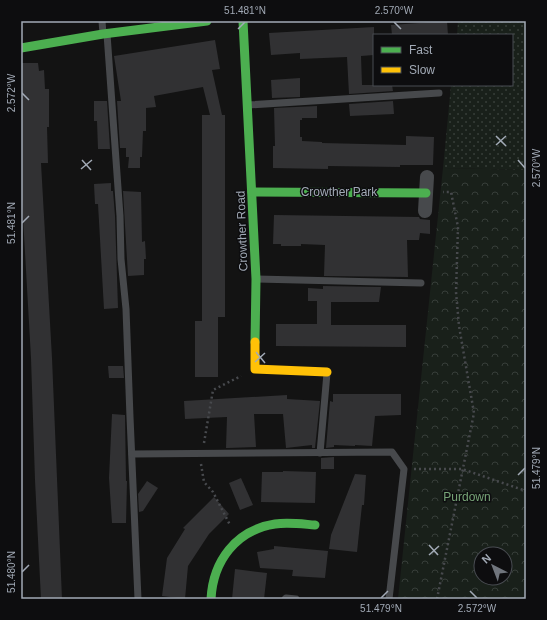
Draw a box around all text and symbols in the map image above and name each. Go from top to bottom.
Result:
text: 51.481°N [224,5,266,16]
text: 2.570°W [375,5,414,16]
legend [373,34,513,86]
text: Fast [409,43,433,57]
text: Slow [409,63,435,77]
text: 2.572°W [6,73,17,112]
text: 2.570°W [531,148,542,187]
street label: Crowther Park [301,185,378,199]
street label: Crowther Road [234,190,250,272]
text: 51.481°N [6,202,17,244]
text: 51.479°N [531,447,542,489]
park label: Purdown [443,490,491,504]
north arrow [473,546,513,586]
text: 51.480°N [6,551,17,593]
text: N [479,551,493,566]
text: 51.479°N [360,603,402,614]
text: 2.572°W [458,603,497,614]

